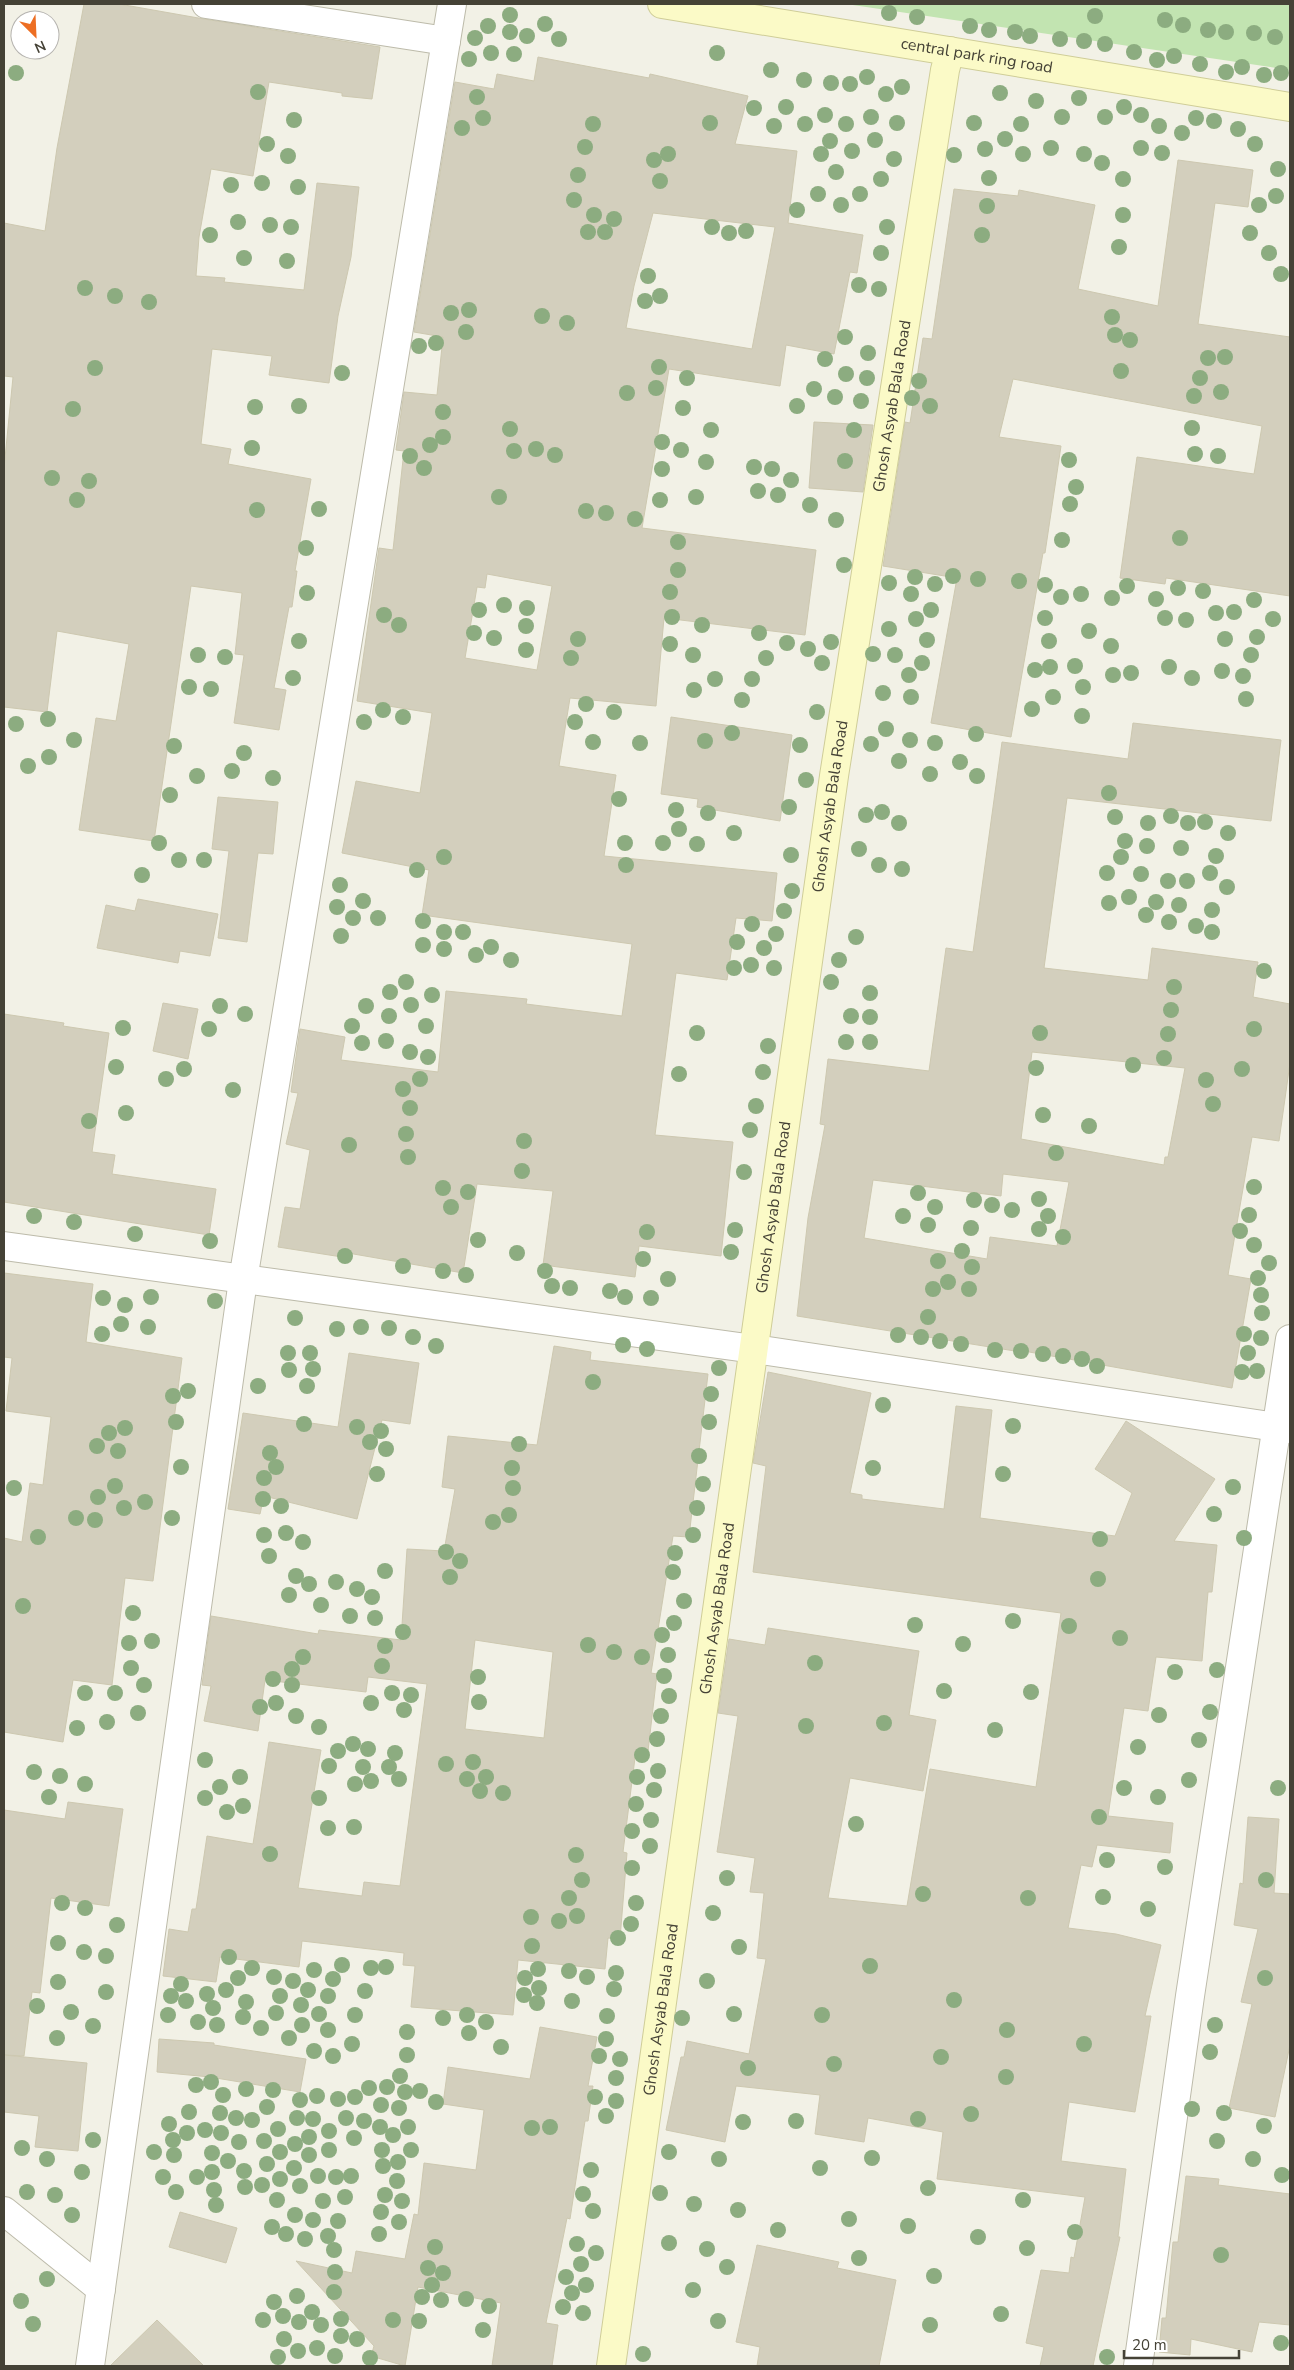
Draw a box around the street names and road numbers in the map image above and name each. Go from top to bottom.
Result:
street label: central park ring road [899,32,1054,79]
street label: Ghosh Asyab Bala Road [868,319,917,494]
street label: Ghosh Asyab Bala Road [807,719,854,894]
street label: Ghosh Asyab Bala Road [751,1120,796,1295]
street label: Ghosh Asyab Bala Road [694,1521,740,1696]
street label: Ghosh Asyab Bala Road [638,1922,684,2097]

